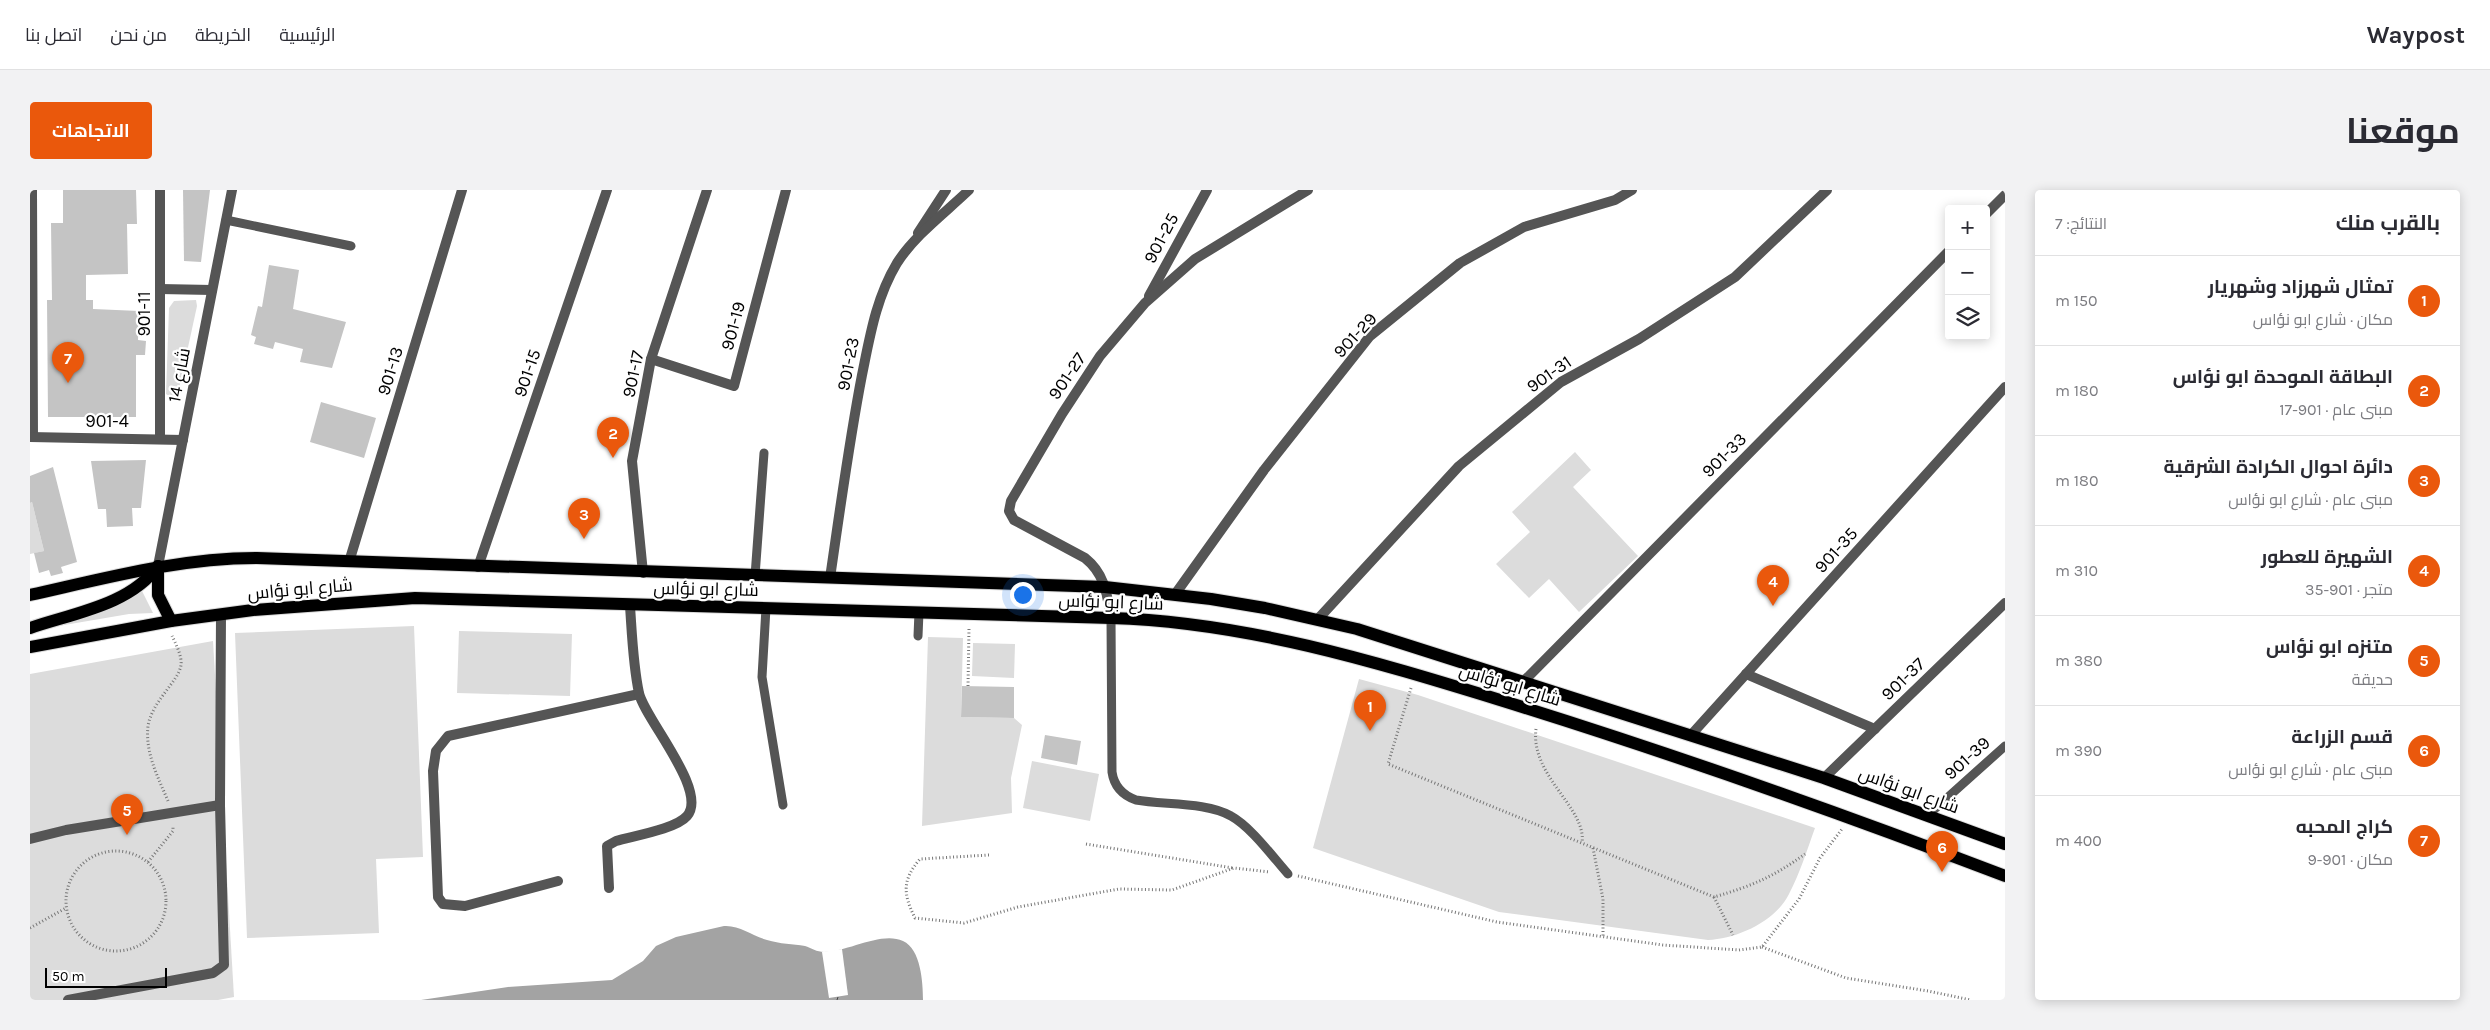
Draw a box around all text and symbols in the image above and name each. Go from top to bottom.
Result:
text: Waypost [2367,21,2465,49]
text: اتصل بنا [25,24,82,46]
text: من نحن [110,24,167,46]
text: الخريطة [195,24,251,46]
text: الرئيسية [279,24,336,46]
button: الاتجاهات [30,102,152,159]
text: موقعنا [2346,111,2460,152]
map controls [1945,205,1990,340]
button: + [1945,205,1990,250]
street label: 901-25 [1139,209,1183,267]
text: بالقرب منك [2336,211,2440,235]
text: النتائج: 7 [2055,214,2107,233]
button: − [1945,250,1990,295]
text: تمثال شهرزاد وشهريار [2208,276,2393,298]
street label: 901-11 [133,291,155,337]
text: 150 m [2055,291,2098,310]
text: 1 [2421,291,2427,310]
button: layers [1945,295,1990,340]
street label: 901-19 [716,299,750,353]
street label: 901-29 [1328,308,1382,362]
text: مكان · شارع ابو نؤاس [2253,310,2393,329]
street label: 901-23 [832,335,864,393]
pin: 7 [52,342,84,383]
street label: 901-13 [372,344,408,398]
street label: شارع 14 [163,346,196,404]
street label: 901-15 [509,346,545,400]
street label: 901-17 [617,348,649,400]
street label: 901-27 [1043,348,1091,404]
street label: 901-31 [1522,351,1576,397]
text: البطاقة الموحدة ابو نؤاس [2173,366,2393,388]
text: 180 m [2055,381,2098,400]
text: 2 [2419,381,2429,400]
text: مبنى عام · 901-17 [2279,400,2393,419]
street label: 901-4 [85,410,129,432]
pin: 2 [597,417,629,458]
street label: 901-33 [1697,428,1751,482]
text: دائرة احوال الكرادة الشرقية [2163,456,2393,478]
text: 180 m [2055,471,2098,490]
text: 3 [2419,471,2429,490]
text: مبنى عام · شارع ابو نؤاس [2228,490,2393,509]
pin: 3 [568,498,600,539]
street label: 901-35 [1810,523,1862,577]
text: الشهيرة للعطور [2261,546,2393,568]
text: 310 m [2055,561,2098,580]
text: 4 [2419,561,2429,580]
pin: 4 [1757,565,1789,606]
street label: شارع ابو نؤاس [247,573,354,606]
street label: شارع ابو نؤاس [653,577,759,602]
text: متجر · 901-35 [2305,580,2393,599]
your location [1010,582,1036,608]
street label: شارع ابو نؤاس [1058,589,1164,616]
text: متنزه ابو نؤاس [2266,636,2393,658]
text: 380 m [2055,651,2103,670]
text: 5 [2419,651,2429,670]
street label: 901-37 [1877,653,1930,705]
street label: شارع ابو نؤاس [1456,659,1564,712]
text: حديقة [2352,670,2393,689]
pin: 1 [1354,690,1386,731]
text: قسم الزراعة [2291,726,2393,748]
street label: 901-39 [1939,732,1995,784]
text: 390 m [2055,741,2102,760]
text: 6 [2419,741,2429,760]
text: مبنى عام · شارع ابو نؤاس [2228,760,2393,779]
street label: شارع ابو نؤاس [1855,762,1962,819]
pin: 5 [111,794,143,835]
text: كراج المحبه [2296,816,2393,838]
pin: 6 [1926,831,1958,872]
text: 400 m [2055,831,2102,850]
text: 7 [2420,831,2428,850]
text: مكان · 901-9 [2307,850,2393,869]
scale bar [45,965,168,988]
text: 50 m [52,968,85,985]

